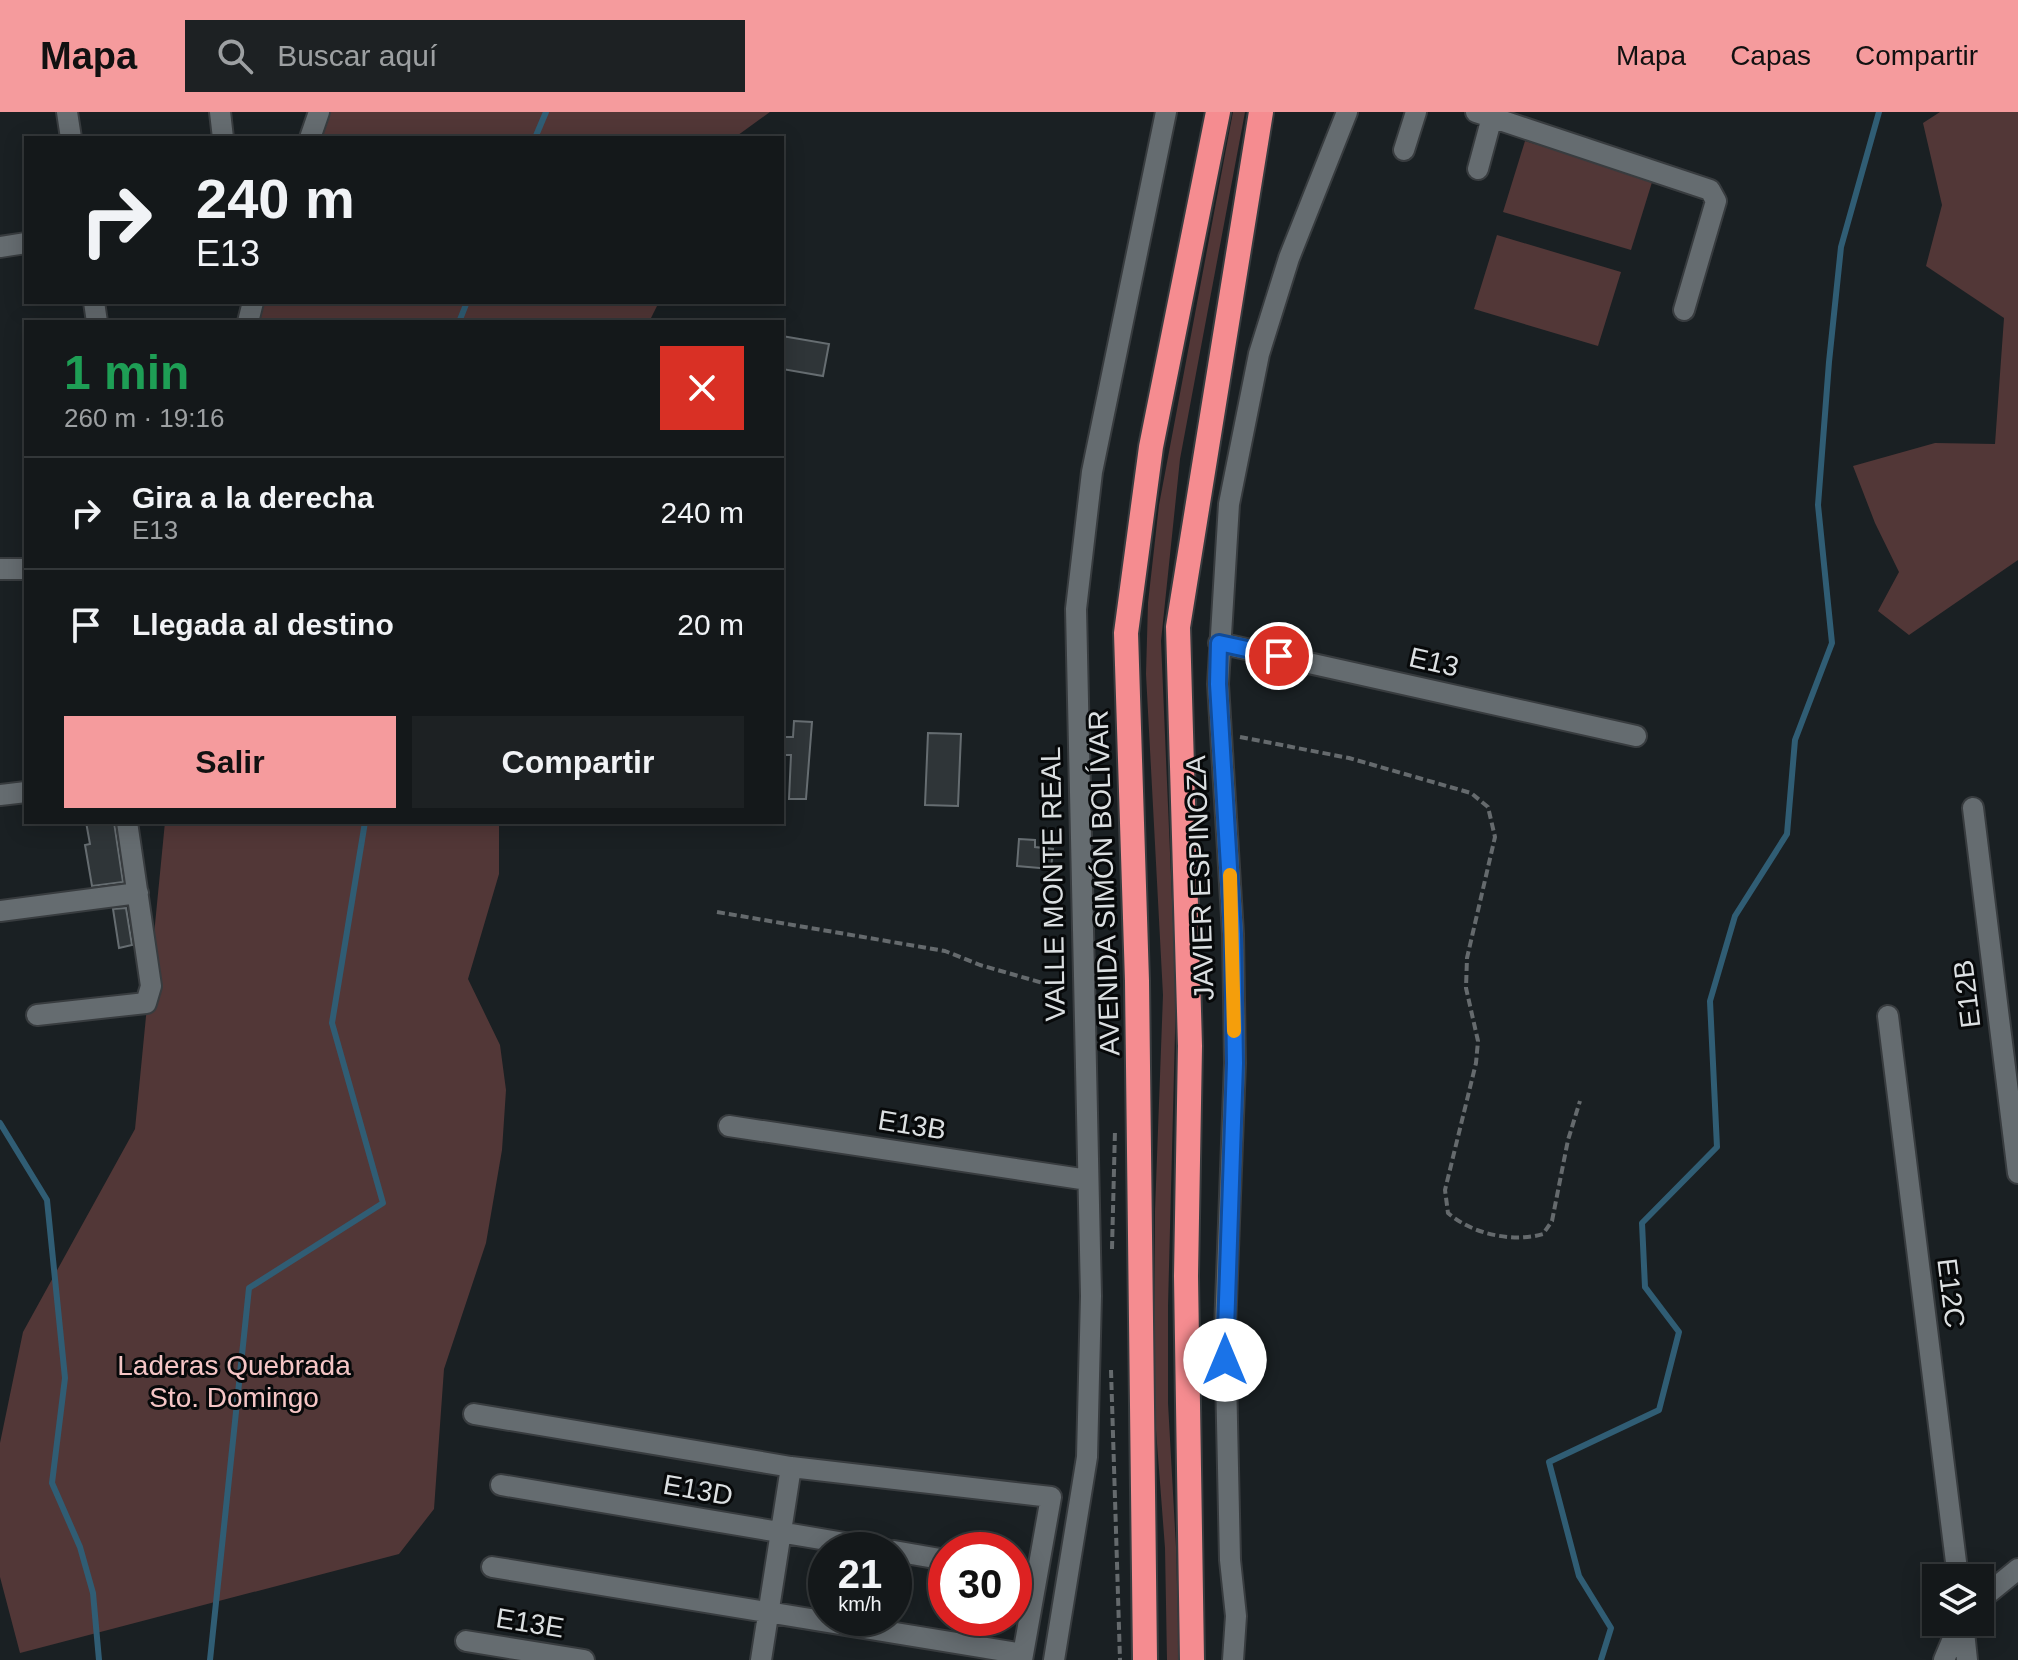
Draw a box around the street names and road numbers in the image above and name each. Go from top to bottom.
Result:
street label: E13 [1406,641,1462,683]
street label: AVENIDA SIMÓN BOLÍVAR [1082,710,1126,1056]
street label: VALLE MONTE REAL [1035,746,1071,1022]
street label: JAVIER ESPINOZA [1180,755,1220,1001]
street label: E12B [1947,958,1987,1030]
street label: E13B [876,1104,948,1146]
street label: E12C [1931,1256,1971,1330]
street label: E13D [661,1469,735,1511]
street label: E13E [494,1602,566,1644]

